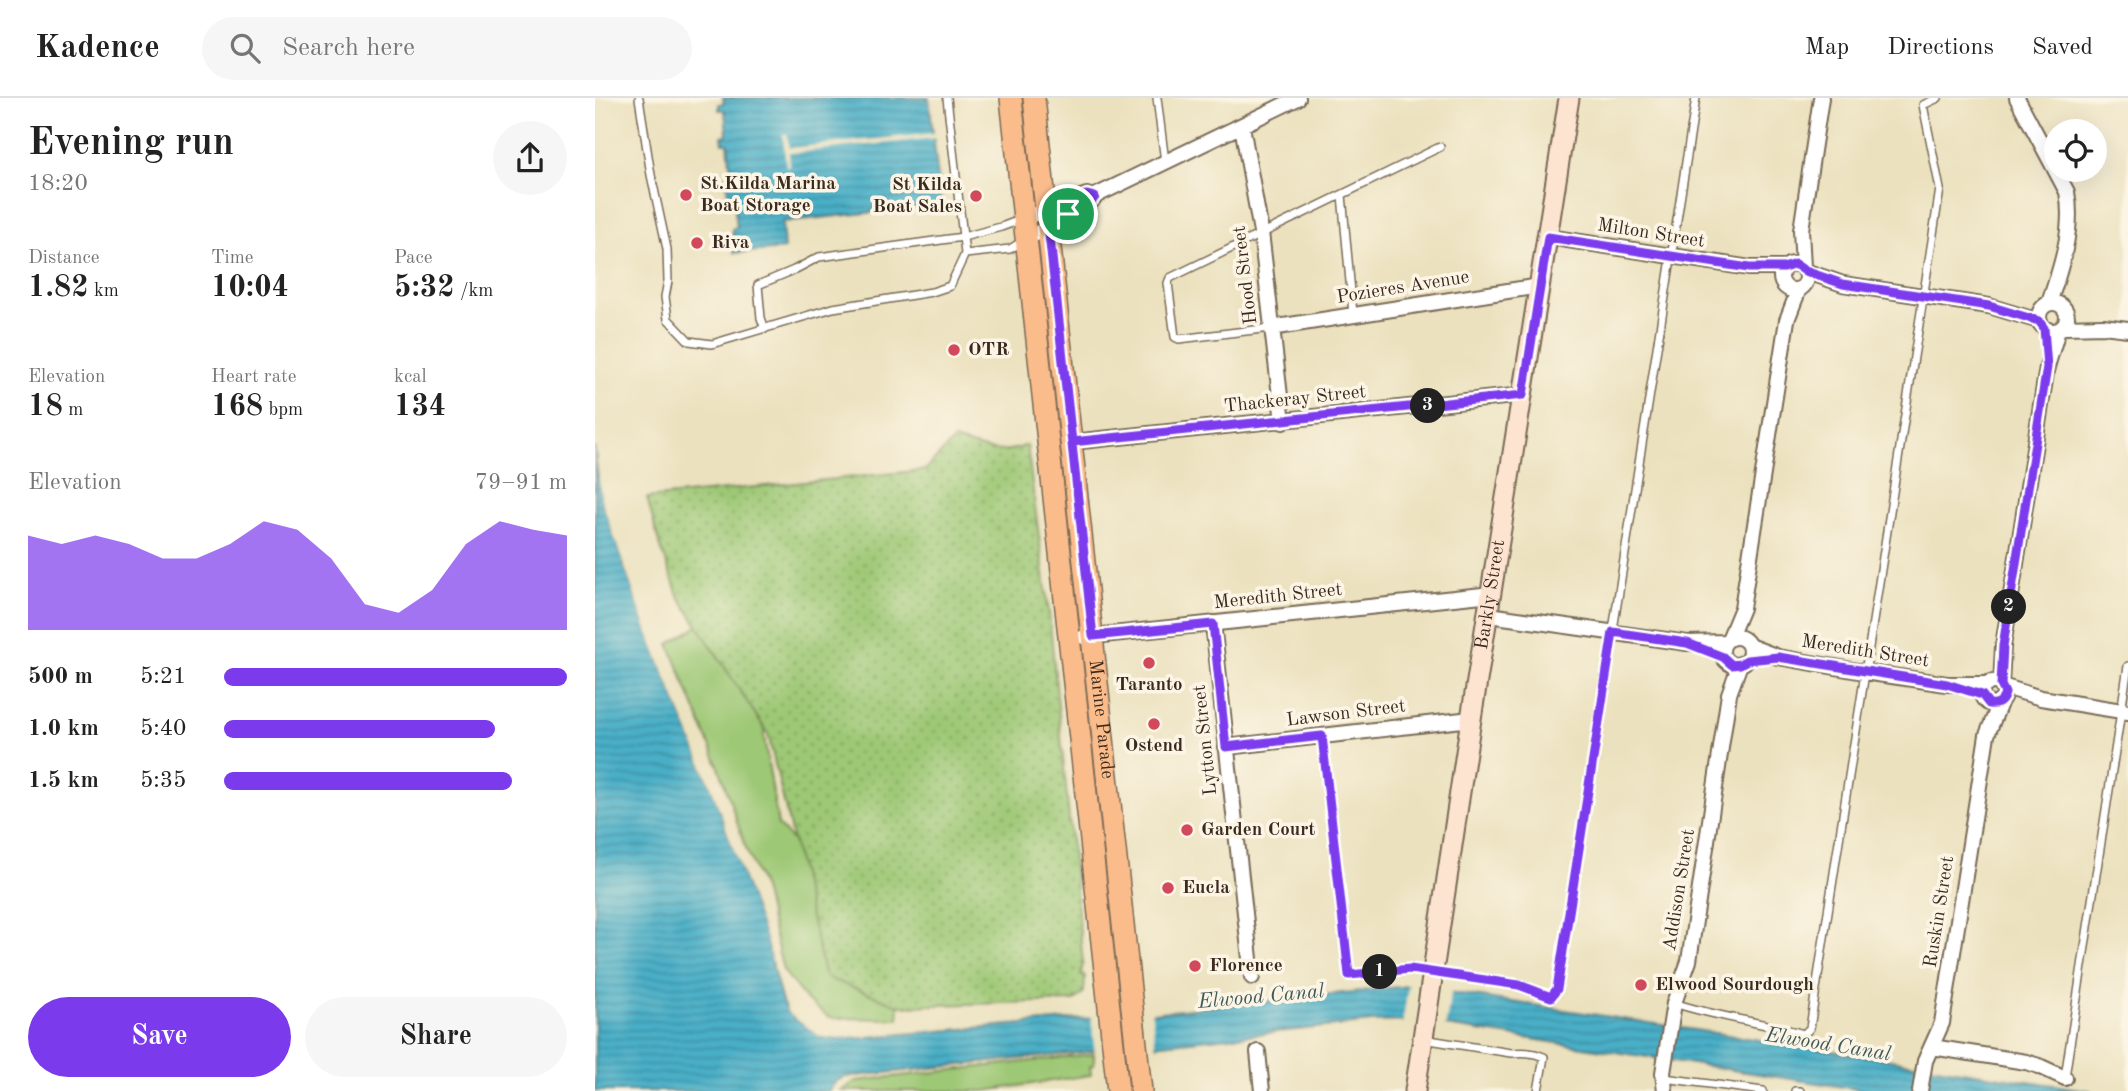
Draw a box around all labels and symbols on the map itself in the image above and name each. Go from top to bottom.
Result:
place label: St.Kilda Marina Boat Storage [700,175,836,216]
place label: St Kilda Boat Sales [873,176,962,217]
pin [1038,184,1098,244]
marker: St.Kilda Marina Boat Storage [678,187,694,203]
marker: St Kilda Boat Sales [968,188,984,204]
street label: Milton Street [1596,216,1706,252]
street label: Hood Street [1231,225,1261,325]
place label: Riva [711,234,750,253]
marker: Riva [689,235,705,251]
street label: Pozieres Avenue [1335,268,1471,308]
place label: OTR [968,341,1009,360]
marker: OTR [946,342,962,358]
street label: Thackeray Street [1223,383,1367,417]
pin: 3 [1411,388,1445,424]
street label: Barkly Street [1473,538,1509,651]
street label: Meredith Street [1213,581,1343,613]
pin: 2 [1991,589,2027,624]
street label: Meredith Street [1800,633,1930,671]
marker: Taranto [1141,655,1157,671]
street label: Marine Parade [1085,659,1117,780]
place label: Taranto [1115,676,1183,695]
street label: Lytton Street [1191,684,1221,796]
street label: Lawson Street [1285,697,1407,731]
marker: Ostend [1146,716,1162,732]
place label: Ostend [1125,737,1183,756]
place label: Garden Court [1201,821,1315,840]
marker: Garden Court [1179,822,1195,838]
street label: Addison Street [1661,828,1699,952]
street label: Ruskin Street [1922,855,1958,969]
place label: Eucla [1182,879,1230,898]
marker: Eucla [1160,880,1176,896]
pin: 1 [1363,954,1397,990]
place label: Florence [1209,957,1283,976]
marker: Florence [1187,958,1203,974]
place label: Elwood Sourdough [1655,976,1814,995]
marker: Elwood Sourdough [1633,977,1649,993]
water label: Elwood Canal [1196,981,1325,1013]
water label: Elwood Canal [1763,1025,1892,1065]

